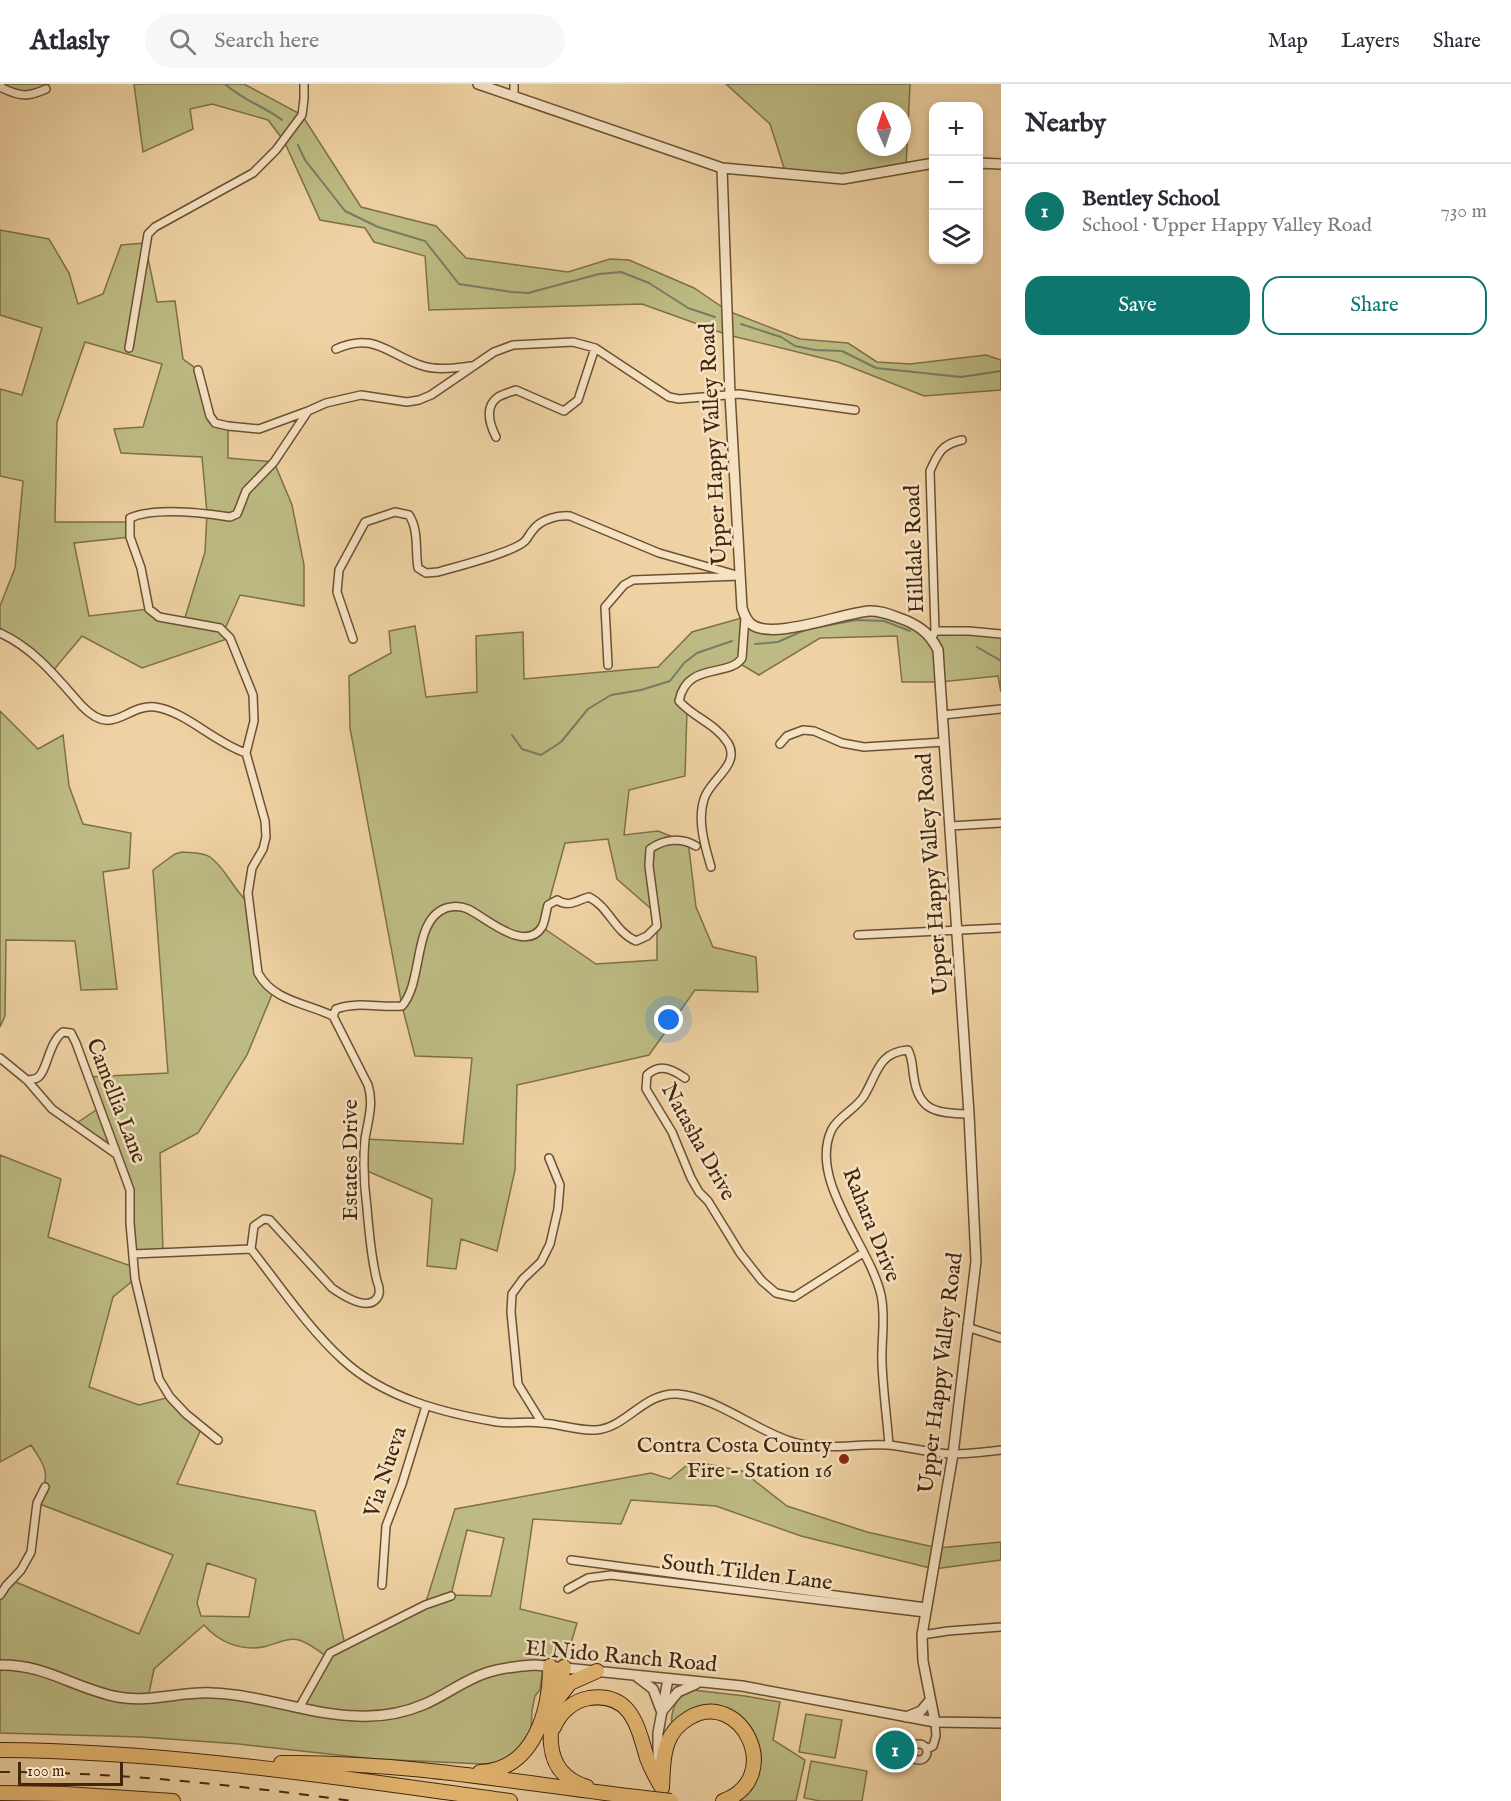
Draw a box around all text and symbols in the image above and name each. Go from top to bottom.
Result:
search box [145,14,565,68]
text: Atlasly [30,24,109,59]
icon: search [166,25,199,58]
text: Search here [214,27,319,55]
text: Map [1268,28,1308,55]
text: Layers [1341,28,1400,55]
text: Share [1433,28,1481,55]
north arrow [857,102,911,156]
map controls [929,102,983,264]
button: + [929,102,983,156]
text: Nearby [1025,107,1106,140]
button: − [929,156,983,210]
text: Bentley School [1082,185,1220,213]
text: 1 [1041,199,1048,224]
text: 730 m [1441,199,1487,224]
button: layers [929,210,983,264]
text: School · Upper Happy Valley Road [1082,213,1372,238]
button: Save [1025,276,1250,335]
button: Share [1262,276,1487,335]
street label: Upper Happy Valley Road [694,322,734,566]
street label: Hilldale Road [899,484,931,614]
street label: Upper Happy Valley Road [911,752,955,996]
your location [654,1005,683,1034]
street label: Camellia Lane [79,1035,153,1167]
street label: Natasha Drive [654,1078,742,1206]
street label: Estates Drive [337,1099,365,1221]
street label: Rahara Drive [835,1164,907,1286]
street label: Upper Happy Valley Road [912,1251,970,1495]
street label: Via Nueva [358,1423,414,1522]
place label: Contra Costa County Fire - Station 16 [637,1432,833,1485]
marker: Contra Costa County Fire - Station 16 [837,1452,851,1466]
street label: South Tilden Lane [660,1549,834,1597]
street label: El Nido Ranch Road [524,1635,718,1679]
pin: 1 [876,1728,914,1772]
scale bar [18,1759,123,1786]
text: 100 m [27,1762,64,1782]

